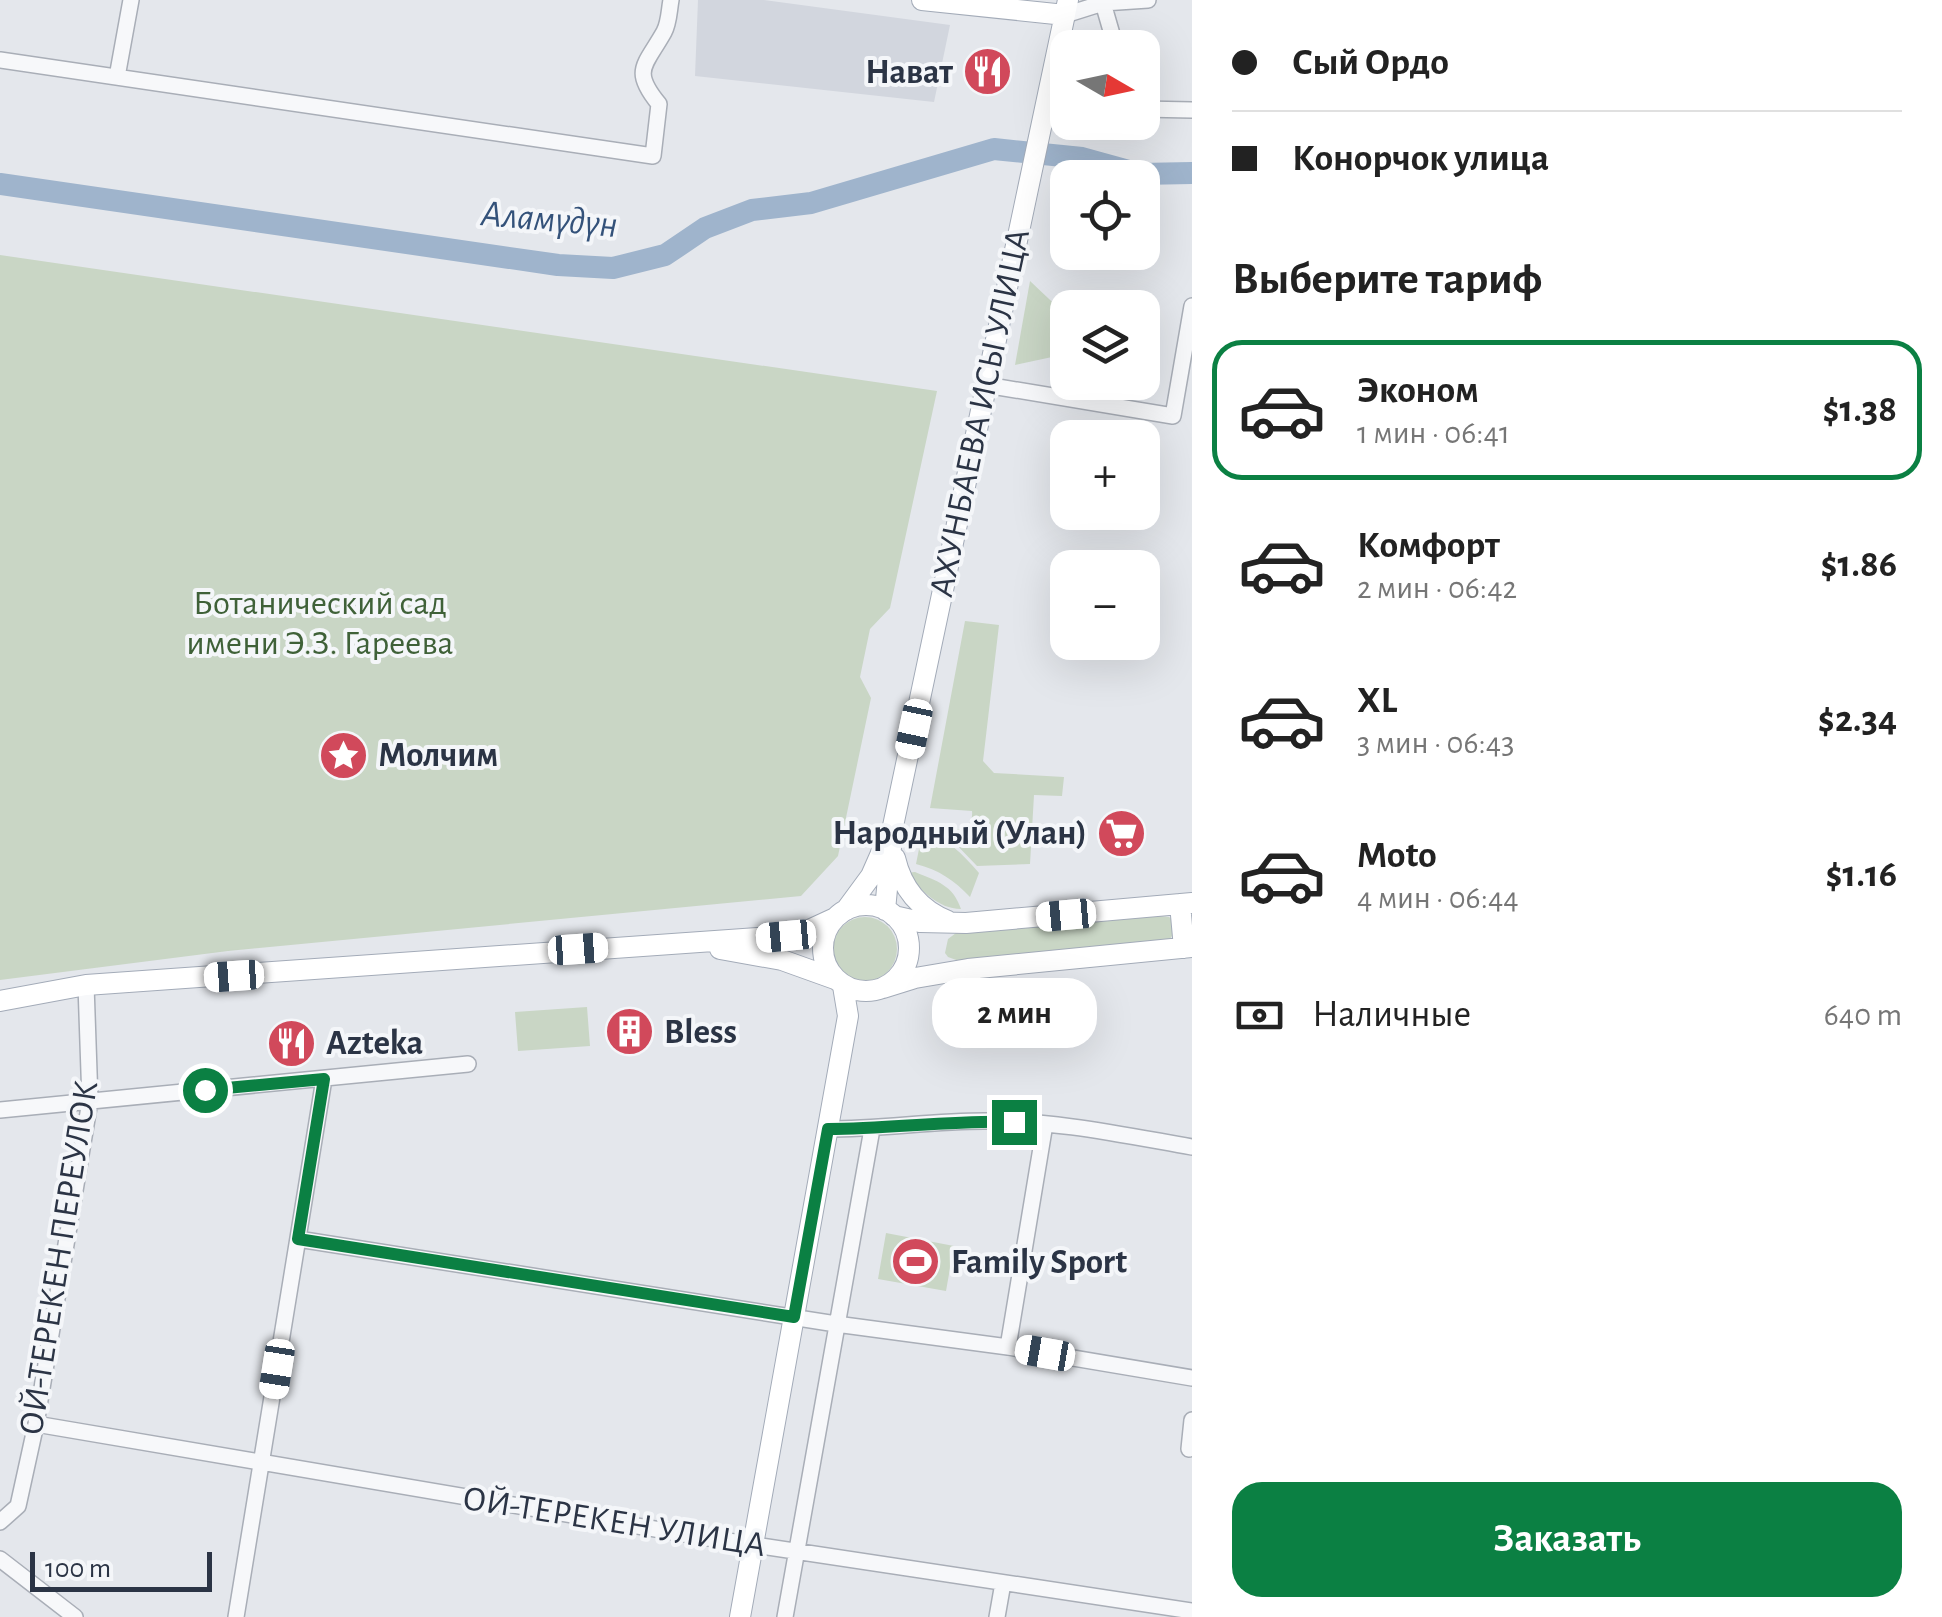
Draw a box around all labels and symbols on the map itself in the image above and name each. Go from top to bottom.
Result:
north arrow [1050,30,1160,140]
restaurant icon: Нават [962,46,1014,98]
place label: Нават [865,55,953,90]
water label: Аламүдүн [478,195,619,245]
street label: АХУНБАЕВА ИСЫ УЛИЦА [924,226,1036,600]
park label: Ботанический сад имени Э.З. Гареева [186,586,454,661]
car [893,697,935,761]
place icon: Молчим [317,729,369,781]
place label: Молчим [378,738,498,773]
supermarket icon: Народный (Улан) [1096,807,1148,859]
place label: Народный (Улан) [833,816,1087,851]
car [1035,897,1097,933]
car [755,918,817,954]
car [547,932,609,966]
car [203,959,265,993]
callout: 2 мин [932,977,1096,1047]
building icon: Bless [603,1006,655,1058]
place label: Bless [664,1015,737,1050]
restaurant icon: Azteka [265,1017,317,1069]
place label: Azteka [326,1026,423,1061]
route start [183,1068,228,1113]
street label: ОЙ-ТЕРЕКЕН ПЕРЕУЛОК [14,1078,104,1438]
route end [992,1100,1037,1145]
sports icon: Family Sport [890,1236,942,1288]
place label: Family Sport [951,1245,1127,1280]
car [1013,1333,1077,1373]
car [257,1337,297,1401]
street label: ОЙ-ТЕРЕКЕН УЛИЦА [460,1481,768,1563]
scale bar [30,1547,212,1592]

